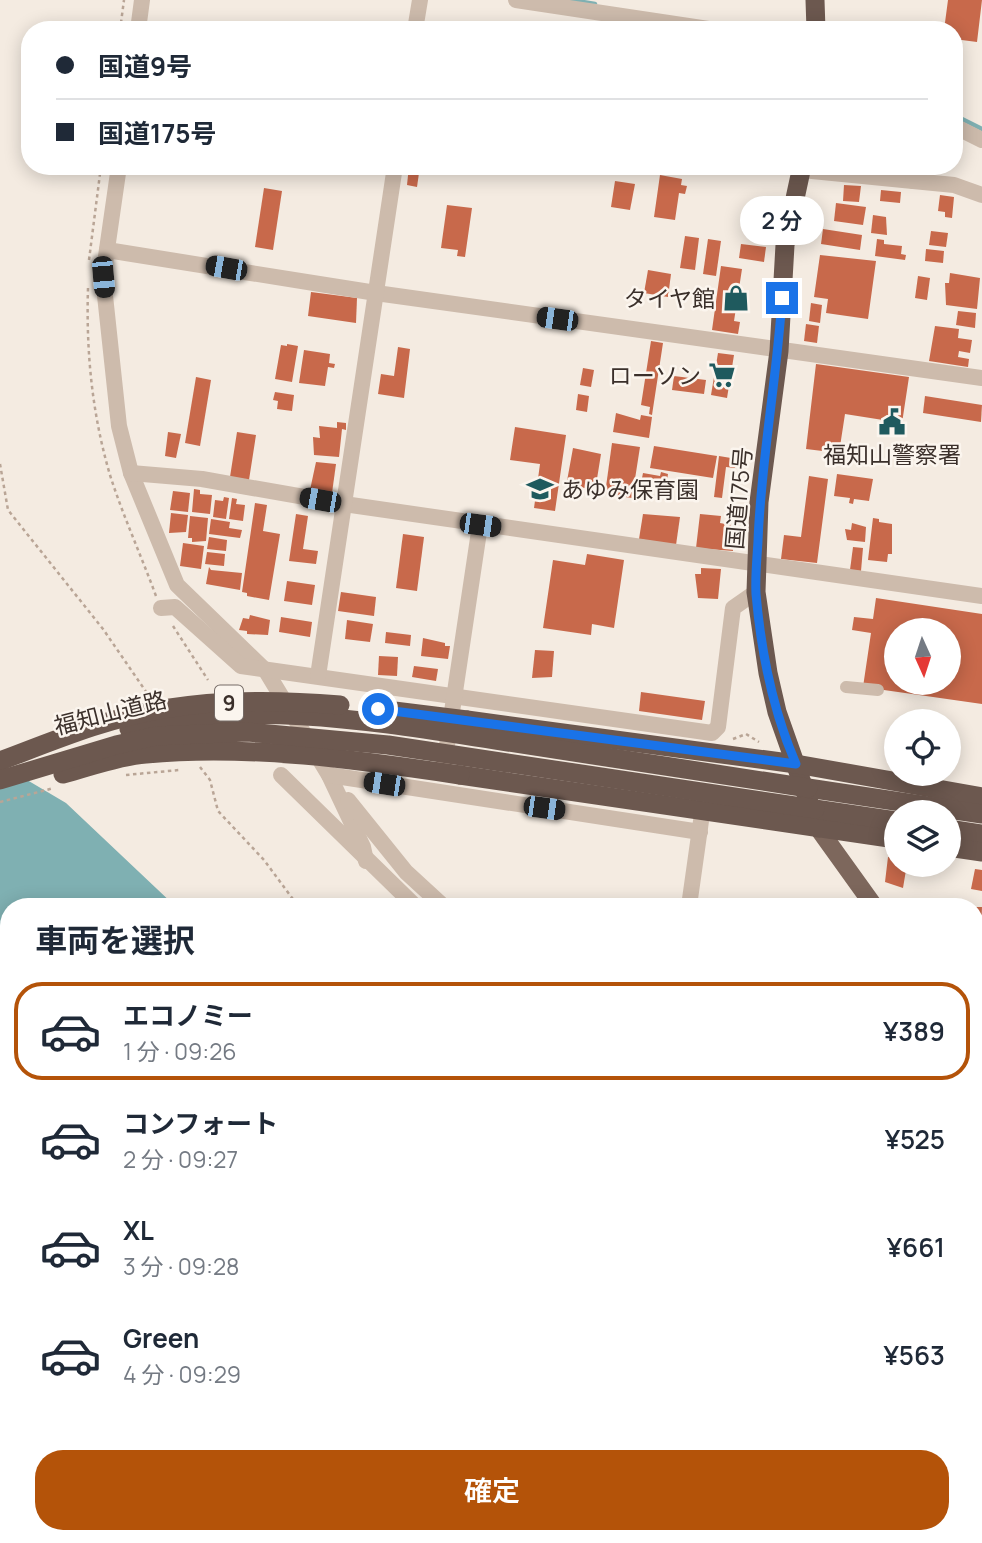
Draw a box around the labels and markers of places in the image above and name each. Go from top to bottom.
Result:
place label: タイヤ館 [624,282,715,314]
shop icon: タイヤ館 [721,283,751,313]
place label: ローソン [609,359,701,391]
supermarket icon: ローソン [707,360,737,390]
public building icon: 福知山警察署 [877,407,907,437]
place label: 福知山警察署 [823,438,961,470]
place label: あゆみ保育園 [561,473,699,505]
school or university icon: あゆみ保育園 [525,474,555,504]

